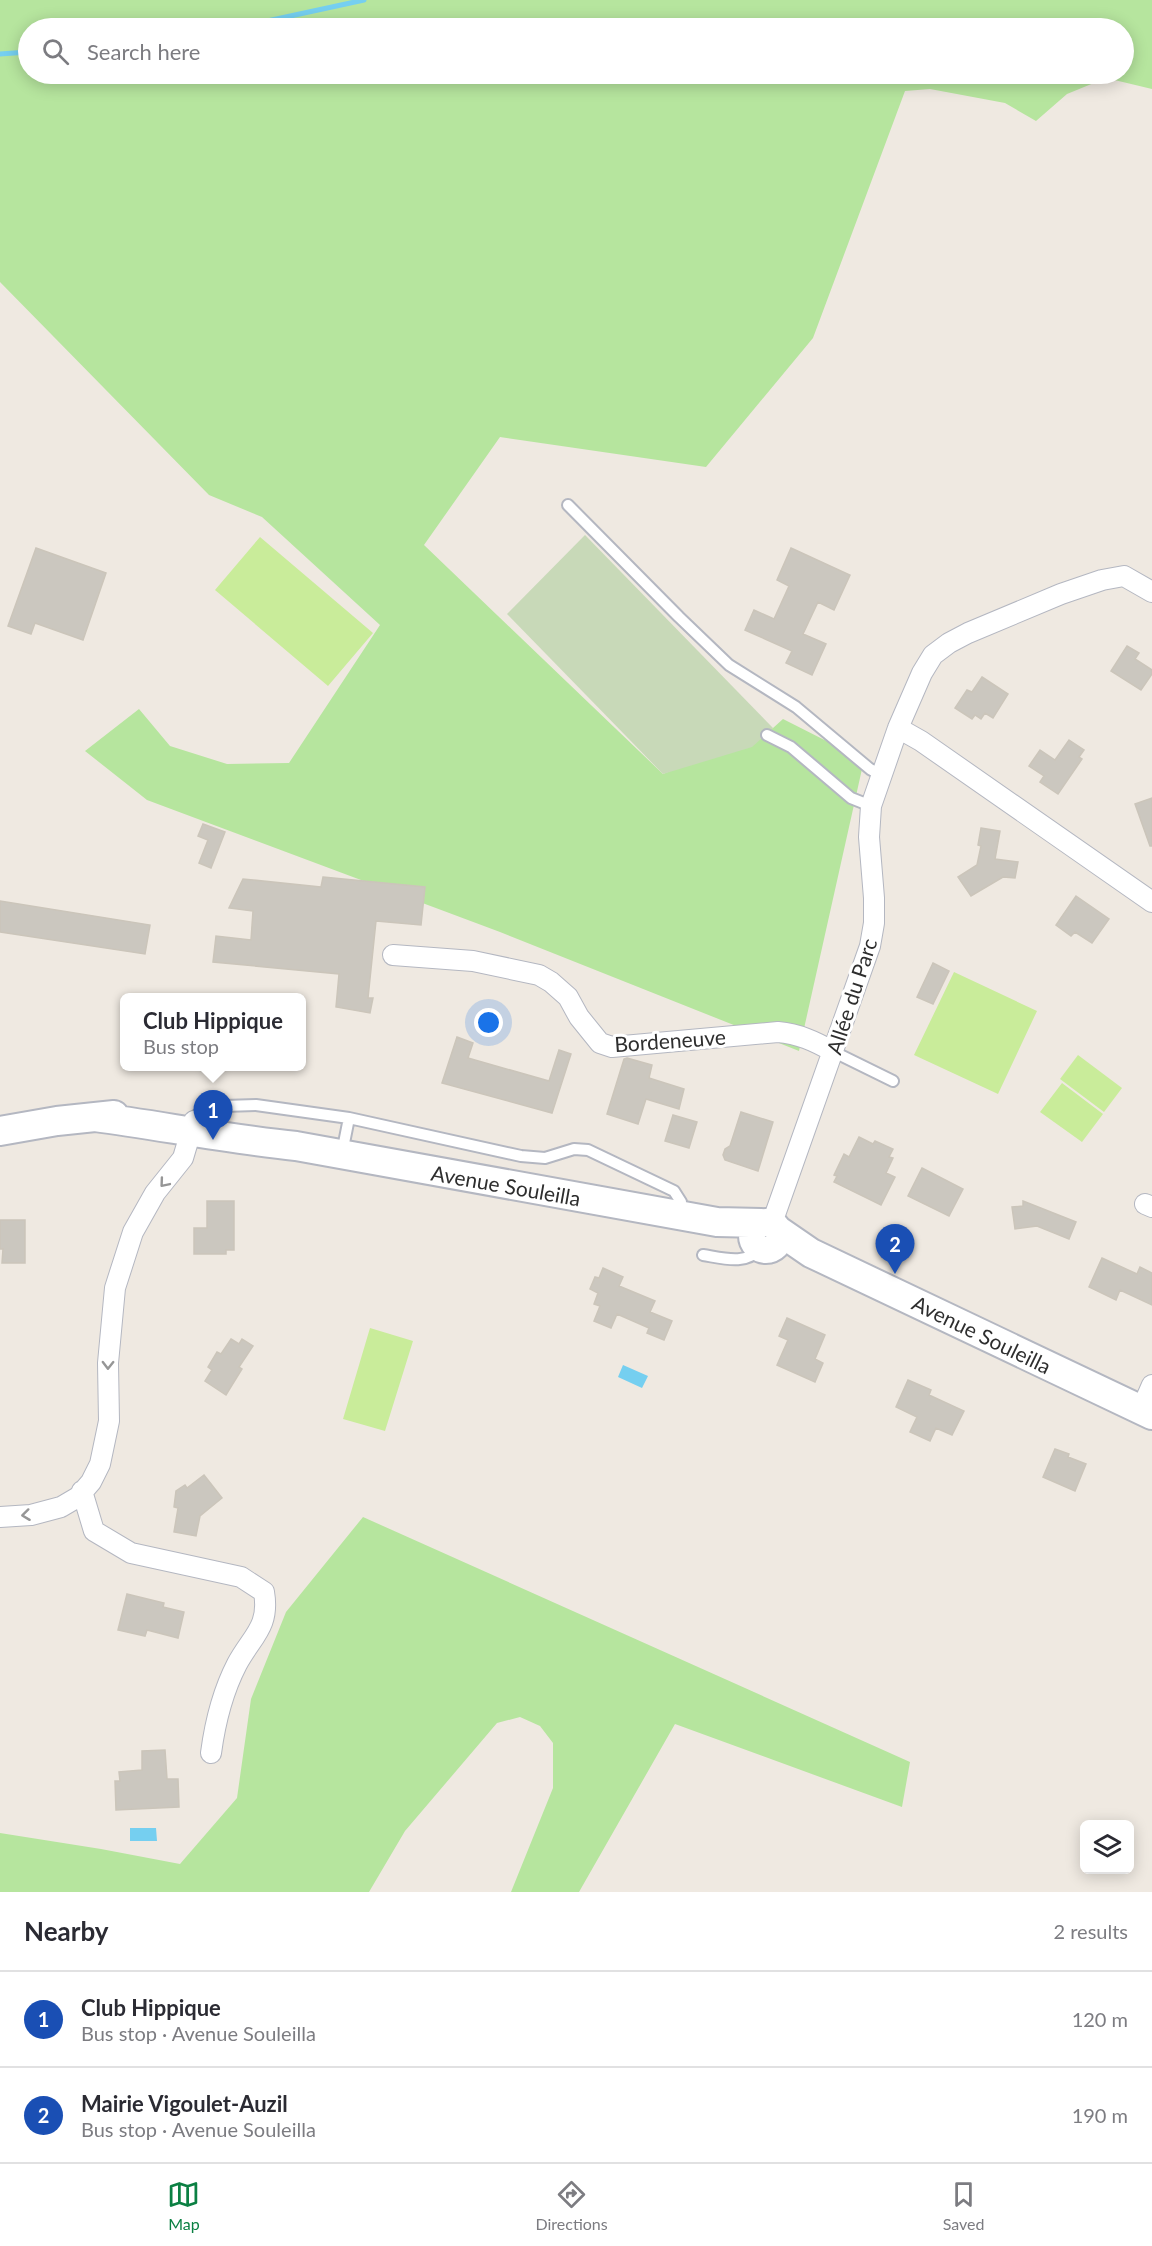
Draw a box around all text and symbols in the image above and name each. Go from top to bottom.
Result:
search box [18,18,1134,84]
icon: search [39,35,72,68]
text: Search here [87,38,200,65]
street label: Allée du Parc [821,935,881,1057]
popup [120,993,306,1071]
text: Club Hippique [143,1007,283,1034]
your location [474,1008,503,1037]
street label: Bordeneuve [613,1024,727,1056]
text: Bus stop [143,1034,219,1058]
pin: 1 [194,1090,232,1140]
street label: Avenue Souleilla [429,1160,583,1210]
one-way arrow [160,1176,171,1187]
pin: 2 [876,1224,914,1274]
street label: Avenue Souleilla [909,1290,1055,1378]
one-way arrow [102,1361,114,1370]
one-way arrow [21,1508,31,1521]
map controls [1080,1820,1134,1874]
button: layers [1080,1820,1134,1874]
text: Nearby [24,1915,109,1947]
text: 2 results [1053,1919,1128,1943]
text: Club Hippique [81,1994,221,2021]
text: 1 [38,2007,49,2031]
text: 120 m [1072,2007,1128,2031]
text: Bus stop · Avenue Souleilla [81,2021,316,2045]
text: Mairie Vigoulet-Auzil [81,2090,288,2117]
text: 2 [38,2103,49,2127]
text: 190 m [1072,2103,1128,2127]
text: Bus stop · Avenue Souleilla [81,2117,316,2141]
tab: Map [167,2178,200,2233]
tab: Directions [535,2178,608,2233]
tab: Saved [943,2178,984,2233]

